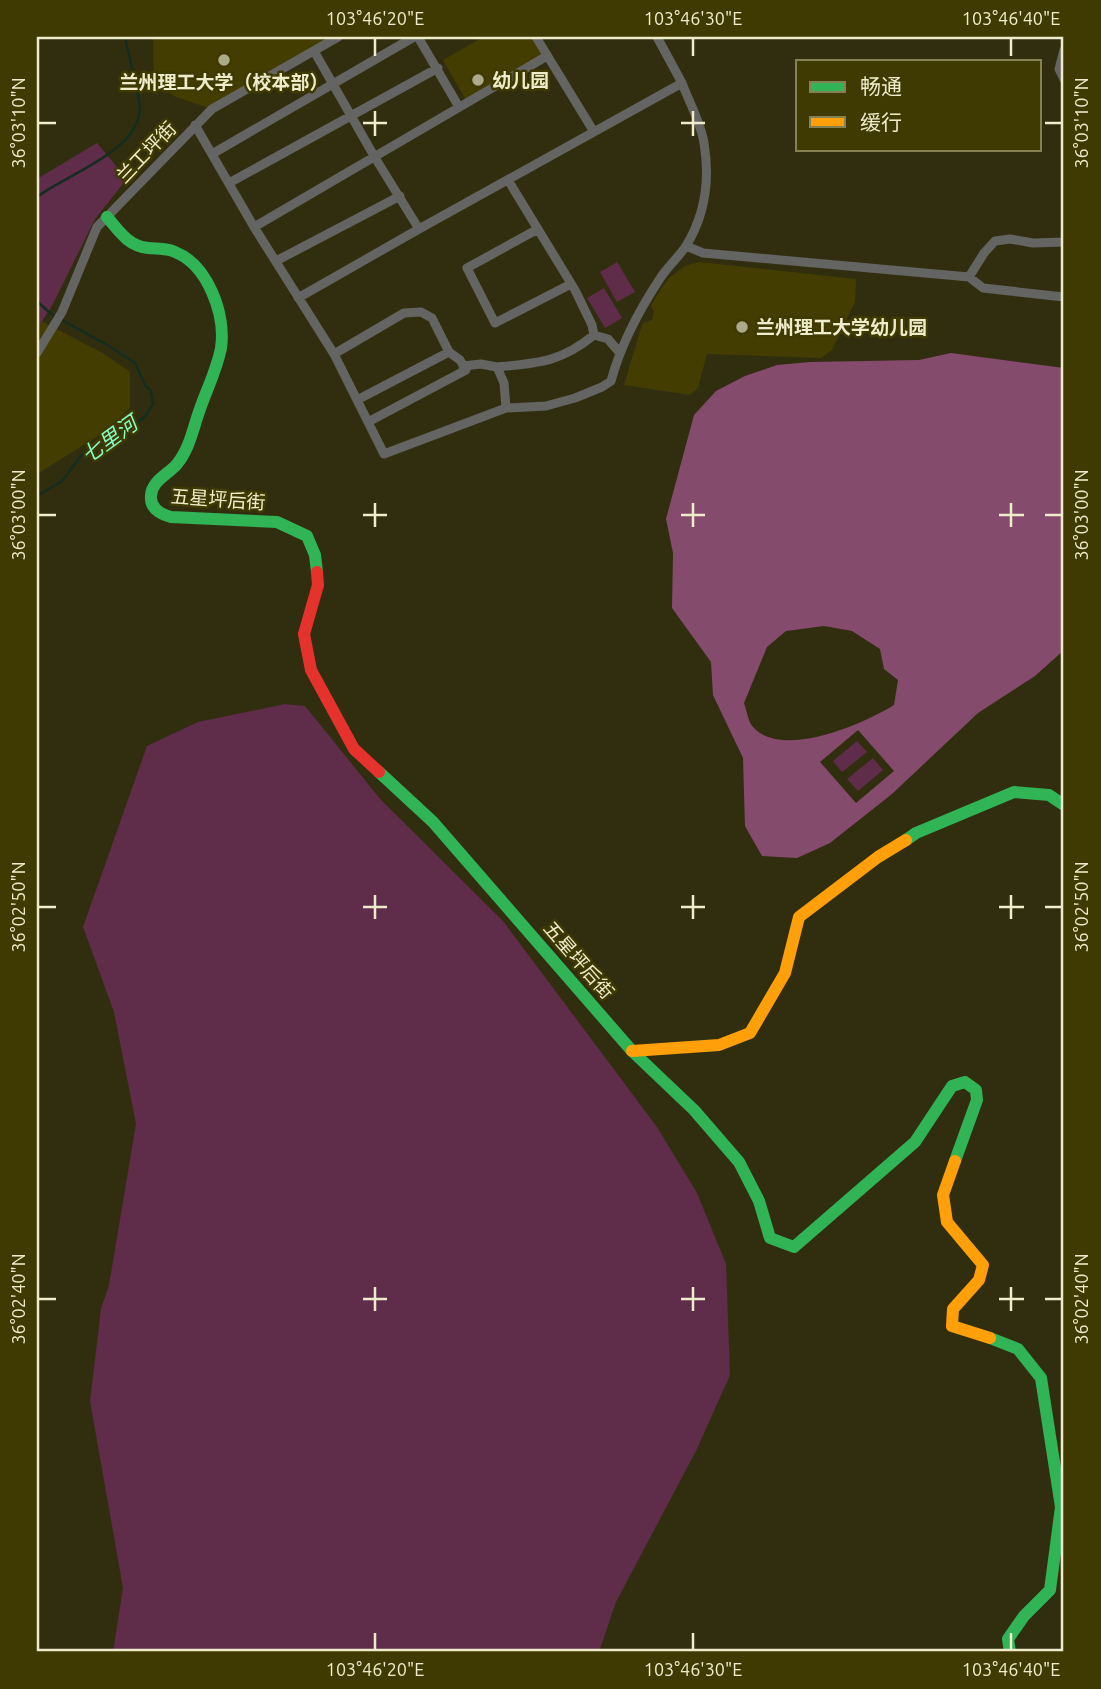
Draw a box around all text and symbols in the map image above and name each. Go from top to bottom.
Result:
text: 103°46'20"E [326,8,424,28]
text: 103°46'30"E [644,8,742,28]
text: 103°46'40"E [962,8,1060,28]
marker: 兰州理工大学（校本部） [216,52,232,68]
legend [796,60,1042,150]
place label: 幼儿园 [492,69,549,91]
place label: 兰州理工大学（校本部） [119,71,329,93]
marker: 幼儿园 [470,72,486,88]
text: 畅通 [860,74,902,98]
text: 36°03'10"N [8,77,28,169]
text: 36°03'10"N [1071,77,1091,169]
text: 缓行 [860,110,902,134]
street label: 兰工坪街 [112,117,180,187]
place label: 兰州理工大学幼儿园 [756,316,927,338]
marker: 兰州理工大学幼儿园 [734,319,750,335]
water label: 七里河 [76,408,145,467]
text: 36°03'00"N [8,469,28,561]
text: 36°03'00"N [1071,469,1091,561]
street label: 五星坪后街 [170,485,266,513]
text: 36°02'50"N [8,861,28,953]
text: 36°02'50"N [1071,861,1091,953]
street label: 五星坪后街 [540,917,618,1003]
text: 36°02'40"N [8,1253,28,1345]
text: 36°02'40"N [1071,1253,1091,1345]
text: 103°46'20"E [326,1659,424,1679]
text: 103°46'30"E [644,1659,742,1679]
text: 103°46'40"E [962,1659,1060,1679]

